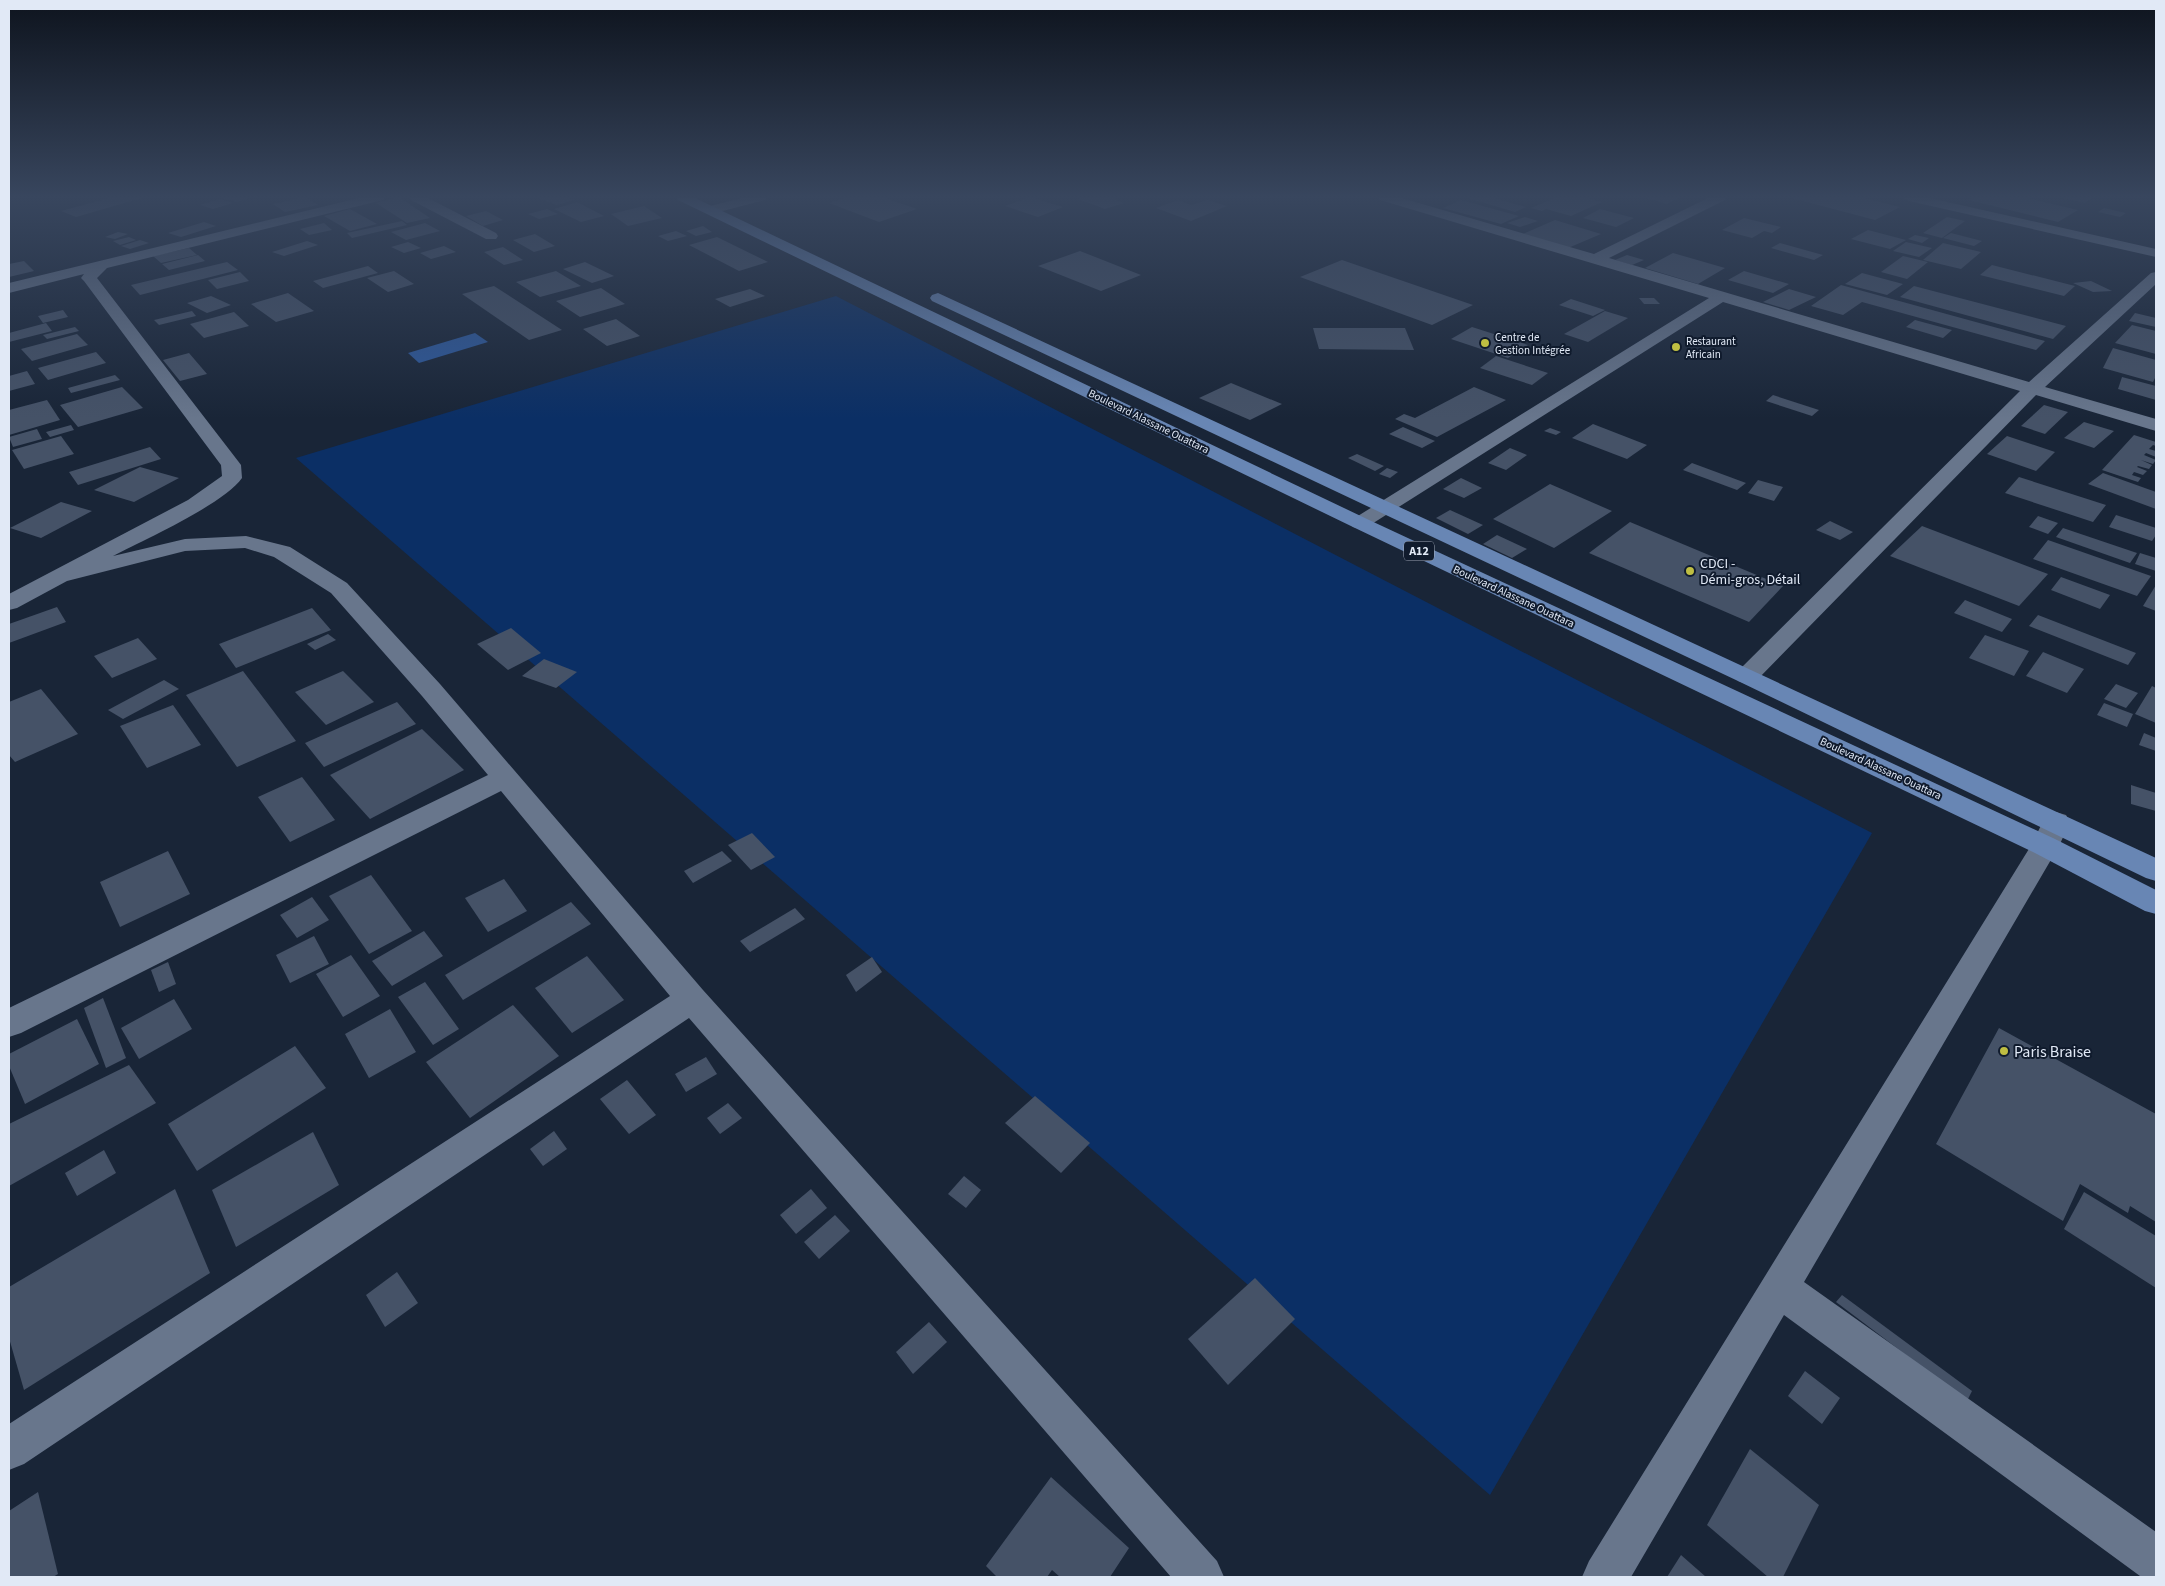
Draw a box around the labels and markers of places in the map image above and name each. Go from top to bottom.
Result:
place label: Centre de Gestion Intégrée [1495,330,1571,358]
place label: Restaurant Africain [1686,334,1736,362]
marker: Centre de Gestion Intégrée [1479,337,1491,349]
marker: Restaurant Africain [1670,341,1682,353]
place label: CDCI - Démi-gros, Détail [1700,554,1801,590]
marker: CDCI - Démi-gros, Détail [1684,565,1696,577]
place label: Paris Braise [2014,1041,2091,1063]
marker: Paris Braise [1998,1045,2010,1057]

